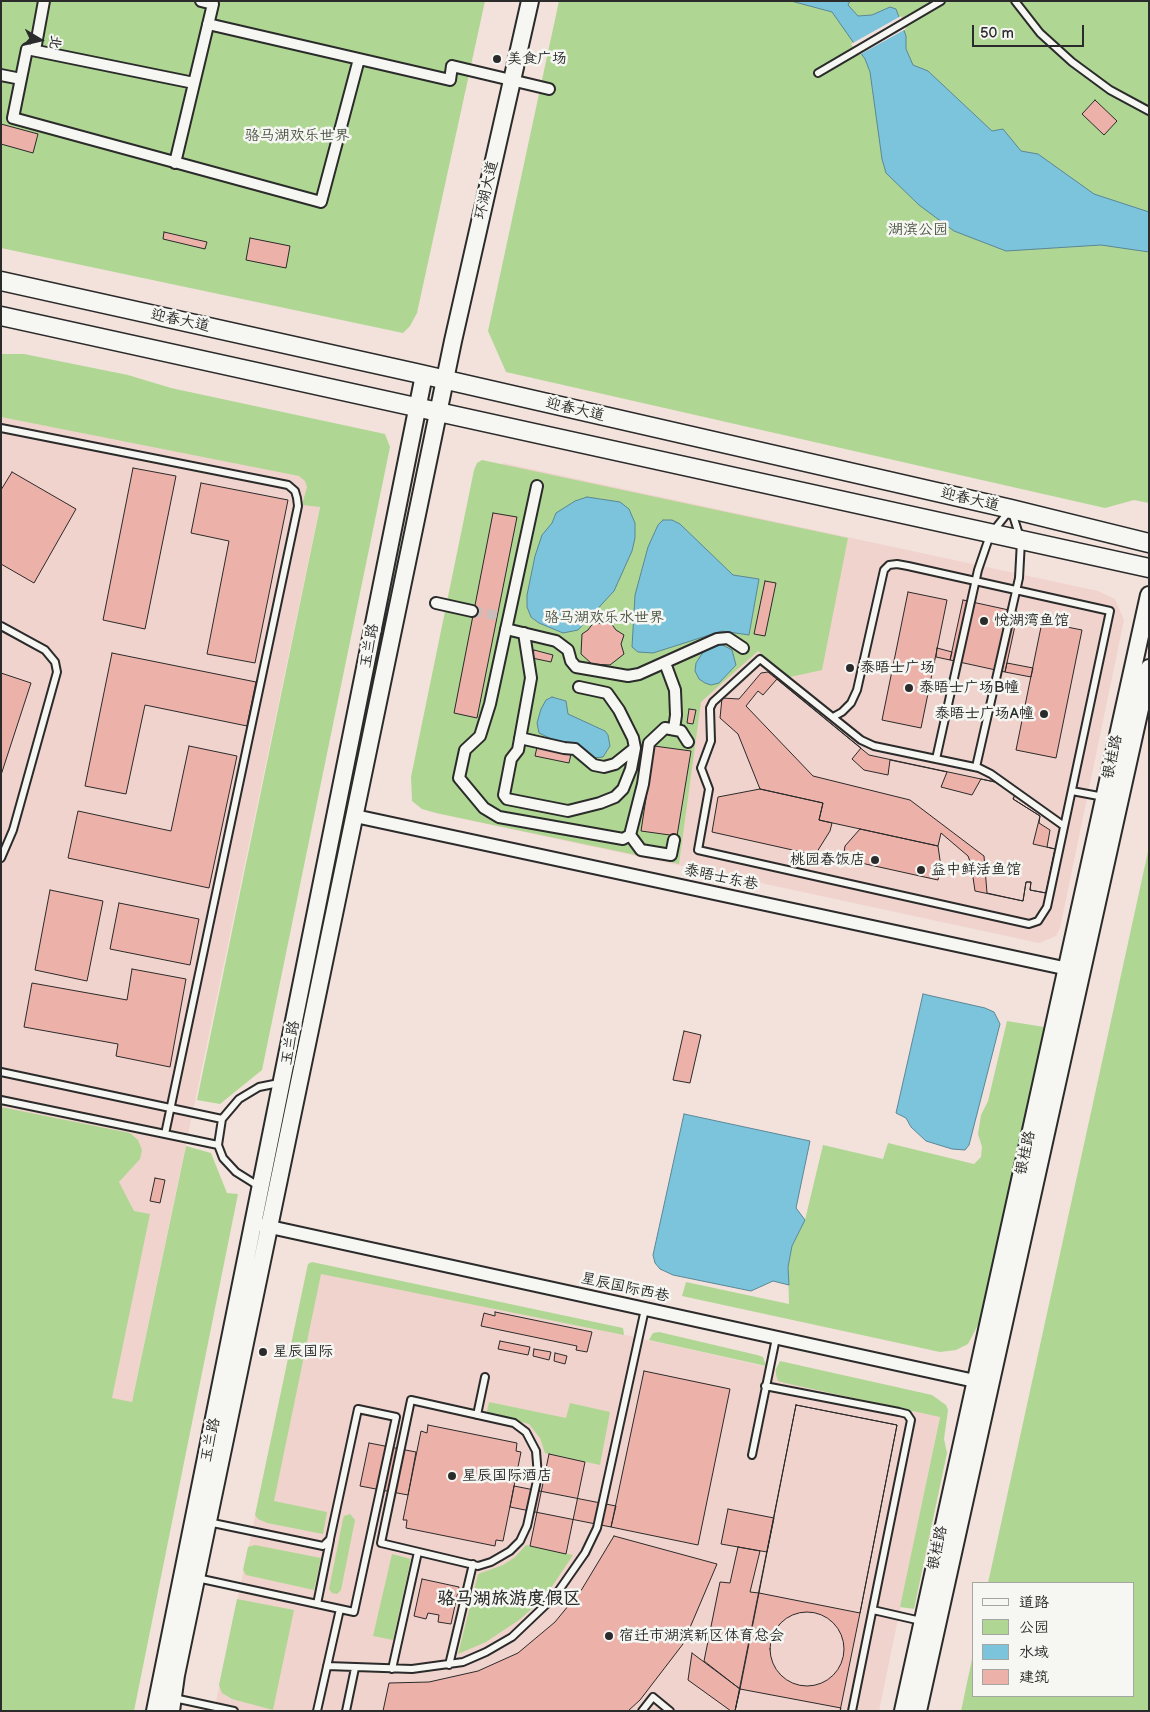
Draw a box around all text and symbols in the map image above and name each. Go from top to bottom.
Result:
north arrow [15,15,65,65]
scale bar [975,15,1088,47]
text: 50 m [980,24,1014,43]
text: 北 [46,34,65,51]
place label: 美食广场 [507,50,567,68]
marker: 美食广场 [491,53,503,65]
park label: 骆马湖欢乐世界 [245,127,349,145]
street label: 环湖大道 [471,159,503,221]
park label: 湖滨公园 [888,221,948,239]
street label: 迎春大道 [149,306,211,336]
street label: 迎春大道 [544,394,606,426]
street label: 迎春大道 [939,484,1001,516]
park label: 骆马湖欢乐水世界 [544,609,664,627]
place label: 悦湖湾鱼馆 [994,612,1069,630]
marker: 悦湖湾鱼馆 [978,615,990,627]
street label: 玉兰路 [357,622,383,670]
place label: 泰晤士广场 [860,659,935,677]
marker: 泰晤士广场 [844,662,856,674]
place label: 泰晤士广场B幢 [919,679,1019,697]
marker: 泰晤士广场B幢 [903,682,915,694]
place label: 泰晤士广场A幢 [935,705,1034,723]
marker: 泰晤士广场A幢 [1038,708,1050,720]
street label: 银桂路 [1100,733,1126,781]
place label: 桃园春饭店 [790,851,865,869]
marker: 桃园春饭店 [869,854,881,866]
street label: 泰晤士东巷 [682,861,760,895]
place label: 益中鲜活鱼馆 [931,861,1021,879]
marker: 益中鲜活鱼馆 [915,864,927,876]
street label: 玉兰路 [278,1019,304,1067]
street label: 银桂路 [1013,1129,1039,1177]
street label: 星辰国际西巷 [579,1270,671,1306]
place label: 星辰国际 [273,1343,333,1361]
marker: 星辰国际 [257,1346,269,1358]
street label: 玉兰路 [198,1416,224,1464]
place label: 星辰国际酒店 [462,1467,552,1485]
marker: 星辰国际酒店 [446,1470,458,1482]
street label: 银桂路 [925,1524,951,1572]
legend [972,1582,1135,1697]
district label: 骆马湖旅游度假区 [437,1588,581,1610]
text: 道路 [1019,1593,1049,1612]
text: 公园 [1019,1618,1049,1637]
place label: 宿迁市湖滨新区体育总会 [619,1627,784,1645]
marker: 宿迁市湖滨新区体育总会 [603,1630,615,1642]
text: 水域 [1019,1643,1049,1662]
text: 建筑 [1019,1668,1049,1687]

